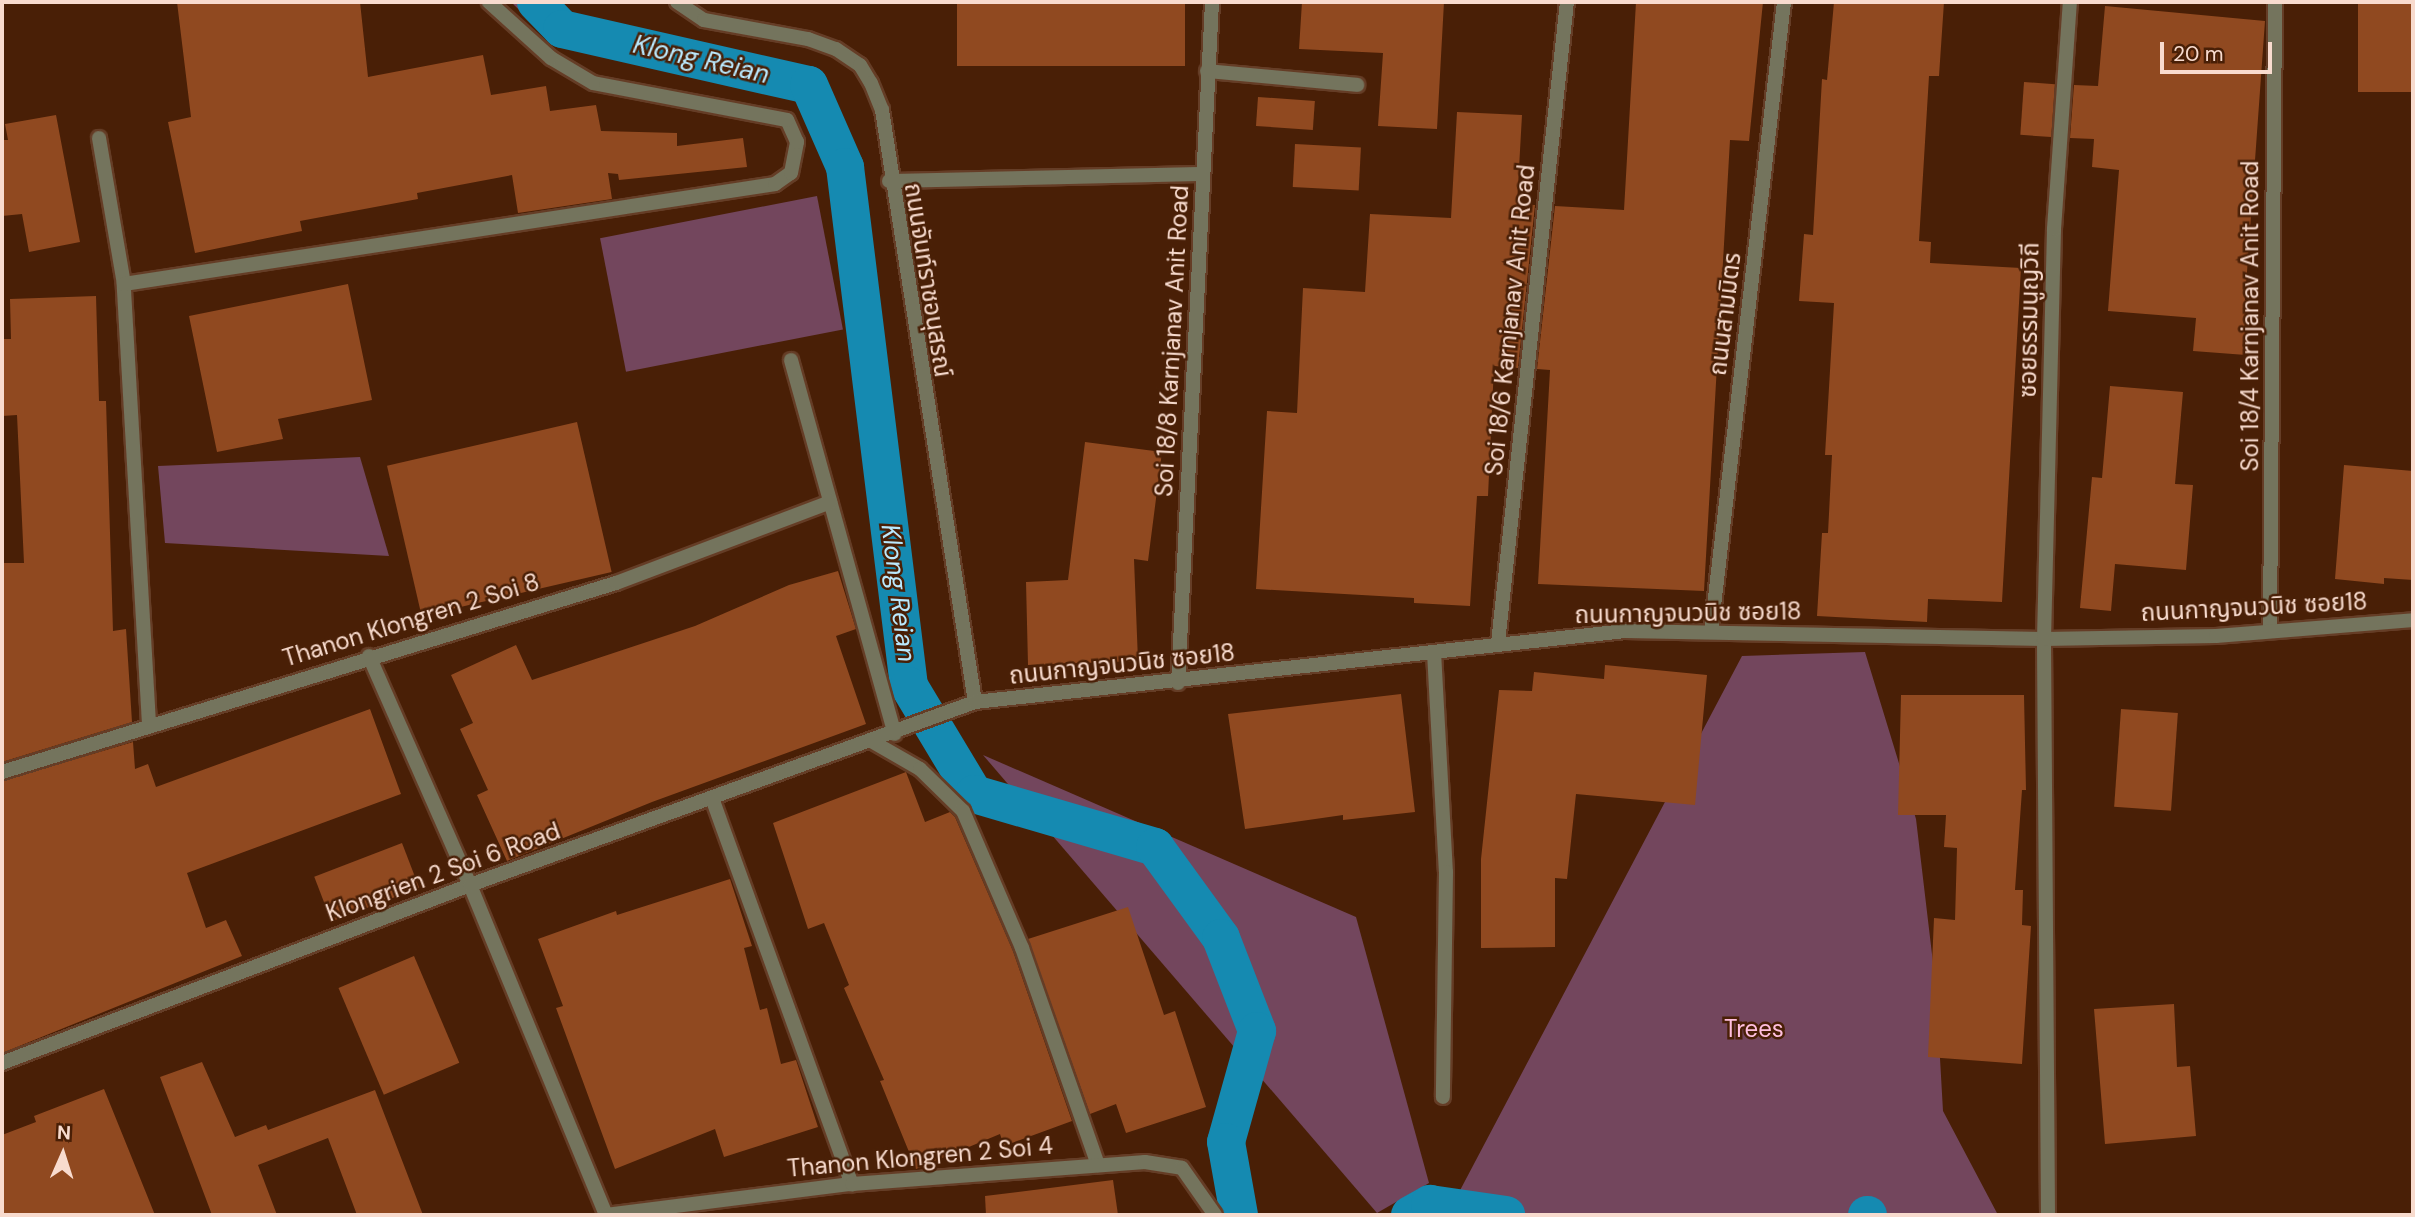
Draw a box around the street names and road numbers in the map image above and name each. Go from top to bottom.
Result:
street label: Soi 18/4 Karnjanav Anit Road [2236,161,2264,471]
street label: Soi 18/6 Karnjanav Anit Road [1479,163,1541,477]
street label: ถนนจันท์ราชอนุสรณ์ [898,181,958,379]
street label: Soi 18/8 Karnjanav Anit Road [1149,185,1195,497]
street label: ซอยธรรมนูญวิถี [2013,242,2045,398]
street label: ถนนสามมิตร [1703,251,1747,377]
street label: Thanon Klongren 2 Soi 8 [279,567,543,673]
street label: ถนนกาญจนวนิช ซอย18 [2140,587,2368,627]
street label: ถนนกาญจนวนิช ซอย18 [1574,597,1802,629]
street label: ถนนกาญจนวนิช ซอย18 [1008,638,1236,690]
street label: Klongrien 2 Soi 6 Road [322,816,564,928]
street label: Thanon Klongren 2 Soi 4 [786,1131,1054,1183]

